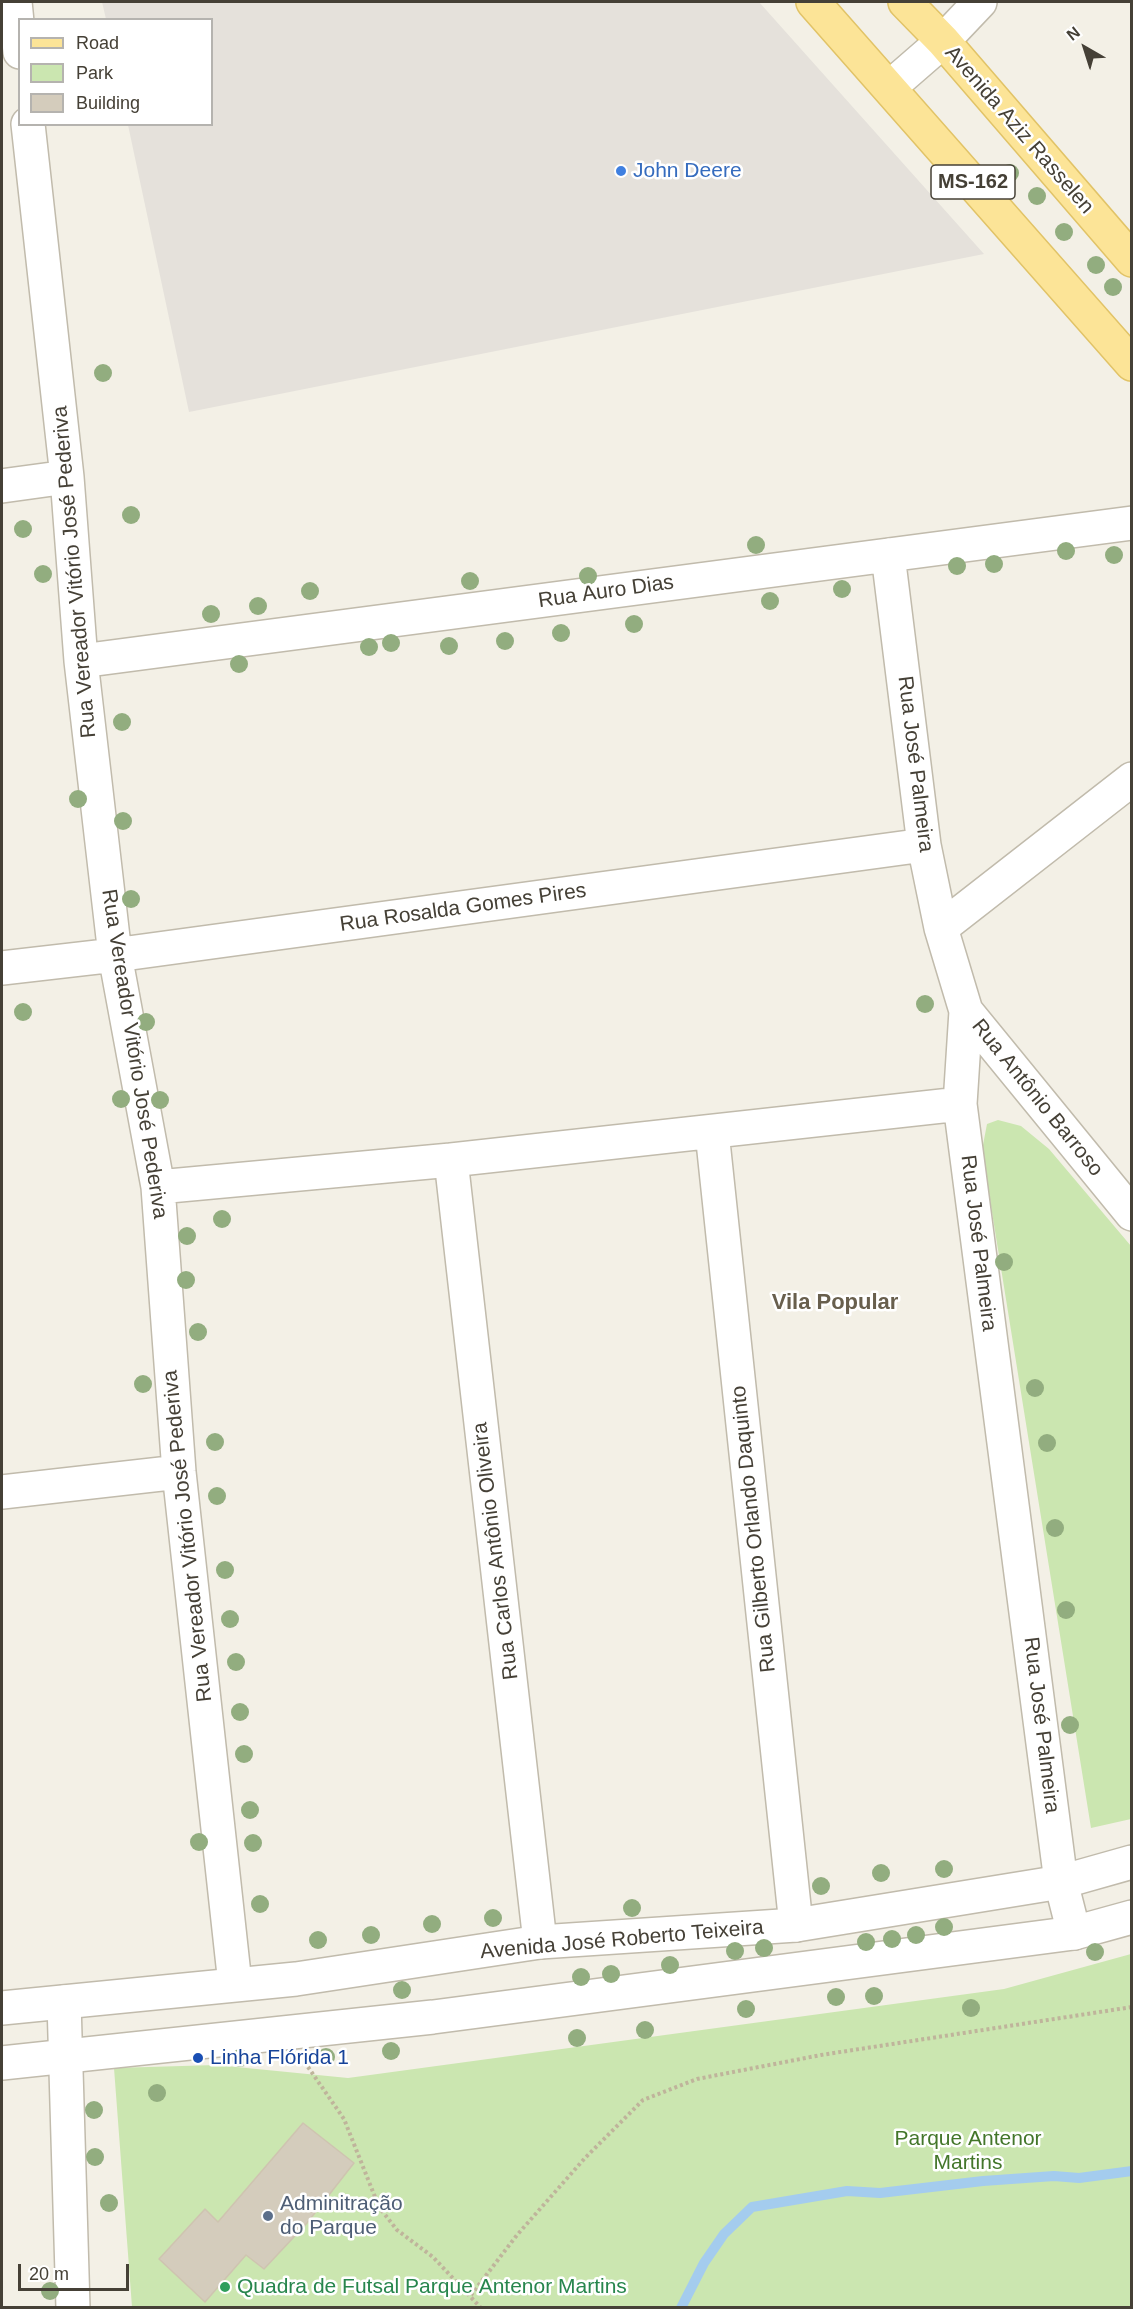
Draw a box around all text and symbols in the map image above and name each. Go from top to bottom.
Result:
legend [18,18,213,126]
north arrow [1055,18,1115,78]
text: N [1064,23,1083,44]
text: Road [76,33,119,53]
street label: Avenida Aziz Rasselen [939,41,1099,219]
text: Park [76,63,113,83]
text: Building [76,93,140,113]
place label: John Deere [633,158,742,184]
marker: John Deere [614,164,628,178]
road number: MS-162 [931,165,1015,199]
street label: Rua Vereador Vitório José Pederiva [48,405,102,739]
street label: Rua Auro Dias [537,570,675,614]
street label: Rua José Palmeira [892,674,938,854]
street label: Rua Rosalda Gomes Pires [338,878,588,938]
street label: Rua Vereador Vitório José Pederiva [95,887,173,1221]
street label: Rua Antônio Barroso [966,1014,1108,1182]
street label: Rua José Palmeira [955,1153,1001,1333]
district label: Vila Popular [772,1290,898,1316]
street label: Rua Vereador Vitório José Pederiva [158,1369,218,1703]
street label: Rua Gilberto Orlando Daquinto [726,1384,782,1674]
street label: Rua Carlos Antônio Oliveira [468,1421,524,1681]
street label: Rua José Palmeira [1018,1635,1064,1815]
street label: Avenida José Roberto Teixeira [479,1915,765,1965]
place label: Linha Flórida 1 [210,2045,349,2071]
marker: Linha Flórida 1 [191,2051,205,2065]
park label: Parque Antenor Martins [894,2126,1042,2176]
place label: Adminitração do Parque [280,2191,403,2241]
marker: Adminitração do Parque [261,2209,275,2223]
scale bar [21,2252,132,2290]
text: 20 m [29,2264,69,2284]
place label: Quadra de Futsal Parque Antenor Martins [237,2274,627,2300]
marker: Quadra de Futsal Parque Antenor Martins [218,2280,232,2294]

